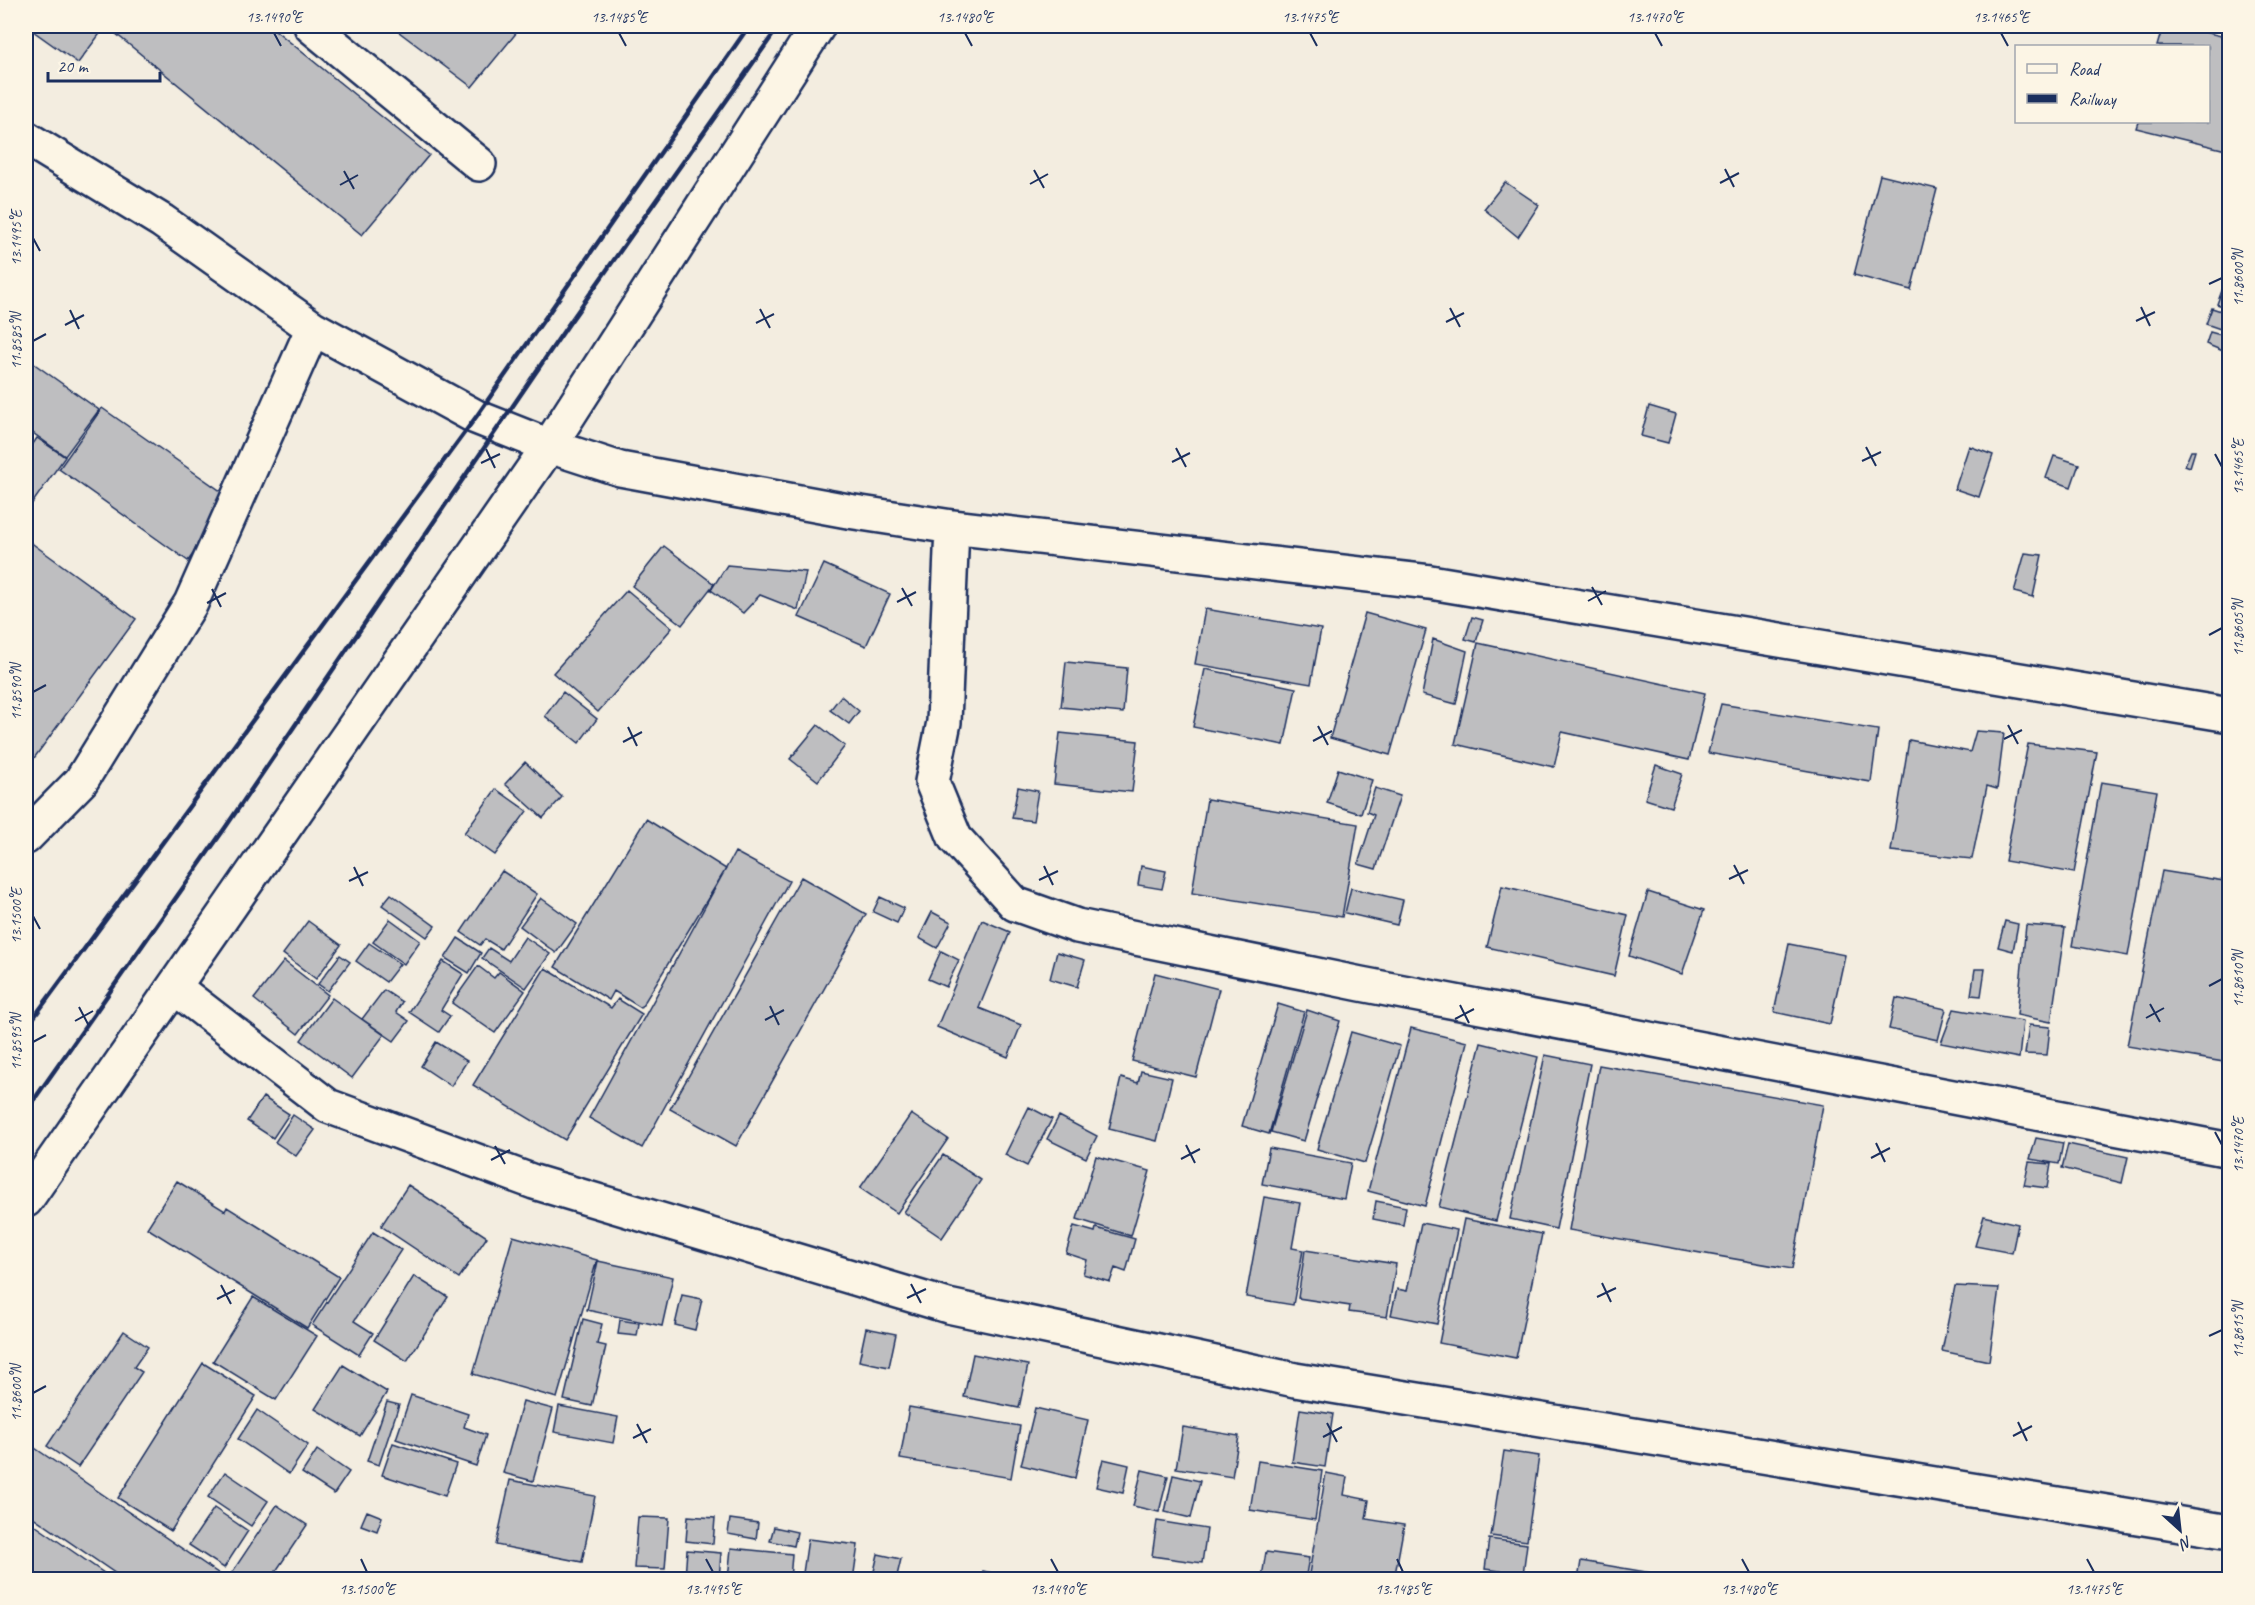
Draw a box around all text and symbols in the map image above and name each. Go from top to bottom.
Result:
text: 13.1490°E [246,8,304,27]
text: 13.1485°E [591,8,649,27]
text: 13.1480°E [937,8,995,27]
text: 13.1475°E [1282,8,1340,27]
text: 13.1470°E [1627,8,1685,27]
text: 13.1465°E [1973,8,2031,27]
scale bar [48,45,160,83]
legend [2015,45,2210,123]
text: 20 m [57,55,90,77]
text: Road [2069,58,2102,80]
text: Railway [2069,88,2117,110]
text: 13.1495°E [7,208,26,266]
text: 11.8600°N [2229,247,2248,306]
text: 11.8585°N [7,310,26,369]
text: 13.1465°E [2229,437,2248,495]
text: 11.8605°N [2229,597,2248,656]
text: 11.8590°N [7,661,26,720]
text: 13.1500°E [7,886,26,944]
text: 11.8610°N [2229,948,2248,1007]
text: 11.8595°N [7,1011,26,1070]
text: 13.1470°E [2229,1115,2248,1173]
text: 11.8615°N [2229,1299,2248,1358]
text: 11.8600°N [7,1362,26,1421]
north arrow [2150,1500,2210,1560]
text: N [2175,1531,2195,1555]
text: 13.1500°E [339,1580,397,1599]
text: 13.1495°E [685,1580,743,1599]
text: 13.1490°E [1030,1580,1088,1599]
text: 13.1485°E [1375,1580,1433,1599]
text: 13.1480°E [1721,1580,1779,1599]
text: 13.1475°E [2066,1580,2124,1599]

